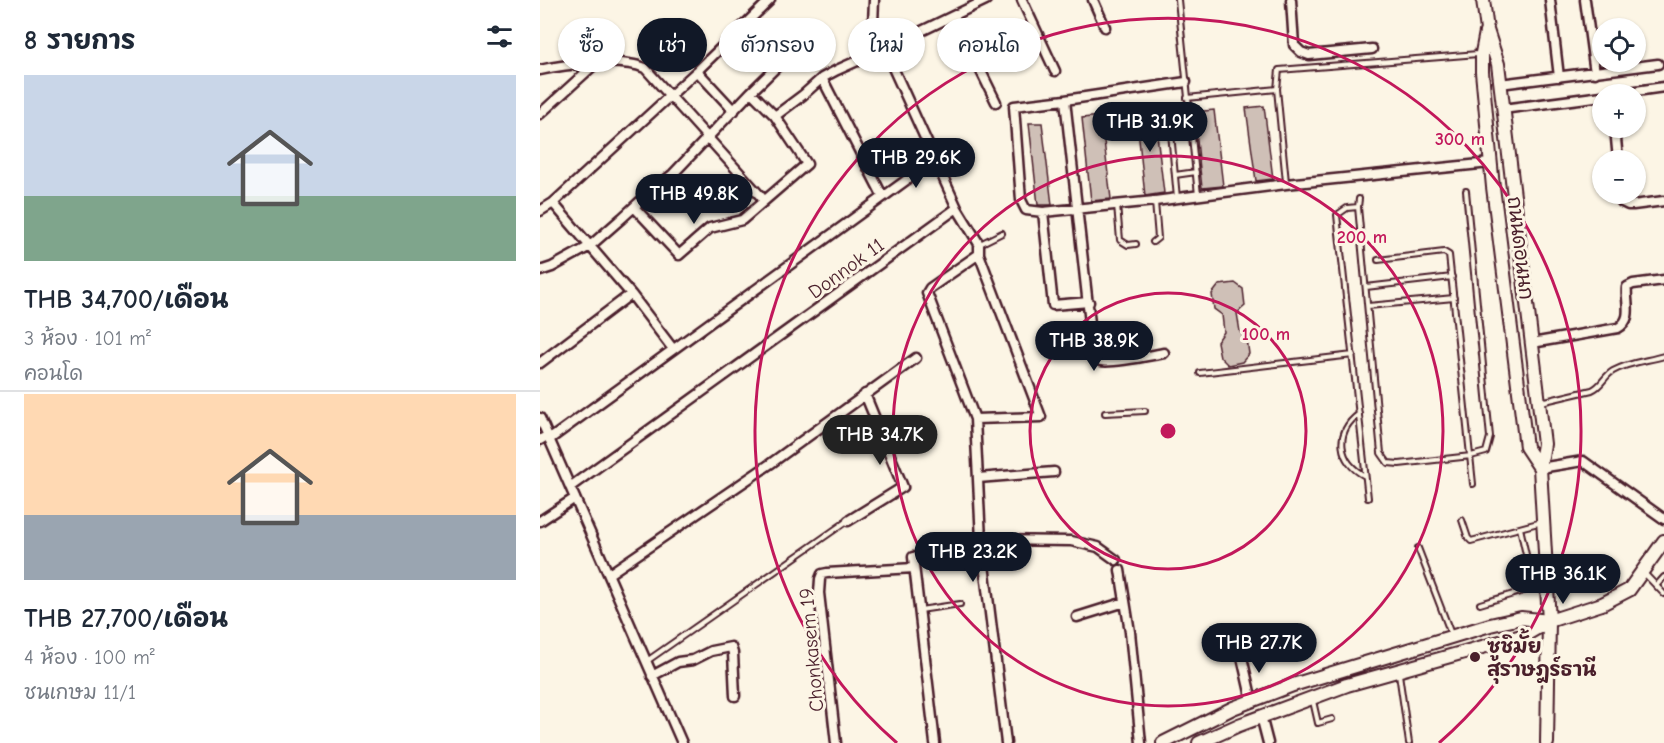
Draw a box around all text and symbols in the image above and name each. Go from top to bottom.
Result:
chip: ซื้อ [558,18,625,72]
chip: เช่า [637,18,707,72]
chip: ตัวกรอง [719,18,836,72]
chip: ใหม่ [848,18,925,72]
chip: คอนโด [937,18,1041,72]
map controls [1592,18,1646,204]
button: locate [1592,18,1646,72]
icon: filters [483,20,516,53]
text: 8 รายการ [24,26,135,56]
button: + [1592,84,1646,138]
pin: THB 31.9K [1081,102,1219,153]
text: THB 31.9K [1106,110,1194,133]
icon: home [216,114,324,222]
text: 300 m [1435,129,1485,150]
pin: THB 29.6K [847,138,985,189]
text: THB 29.6K [871,146,961,169]
button: − [1592,150,1646,204]
pin: THB 49.8K [625,174,763,225]
text: THB 49.8K [649,182,739,205]
street label: ถนนดอนนก [1503,195,1538,301]
text: 200 m [1337,227,1387,248]
street label: Donnok 11 [804,233,889,304]
text: THB 34,700/เดือน [24,285,229,315]
pin: THB 38.9K [1025,321,1163,372]
text: 100 m [1242,324,1290,345]
text: 3 ห้อง · 101 m² [24,327,151,350]
text: THB 38.9K [1049,329,1139,352]
text: คอนโด [24,362,83,385]
pin: THB 34.7K [811,415,949,466]
centre of rings [1158,421,1178,441]
text: THB 34.7K [836,423,924,446]
icon: home [216,433,324,541]
pin: THB 23.2K [904,532,1042,583]
text: THB 23.2K [929,540,1017,563]
pin: THB 36.1K [1494,554,1632,605]
text: THB 36.1K [1519,562,1607,585]
street label: Chonkasem 19 [795,587,828,713]
text: THB 27,700/เดือน [24,604,228,634]
pin: THB 27.7K [1190,623,1328,674]
place label: ซูชิมั้ย สุราษฎร์ธานี [1487,628,1597,684]
text: THB 27.7K [1216,631,1302,654]
text: 4 ห้อง · 100 m² [24,646,155,669]
marker: ซูชิมั้ย สุราษฎร์ธานี [1468,650,1482,664]
text: ชนเกษม 11/1 [24,681,136,704]

